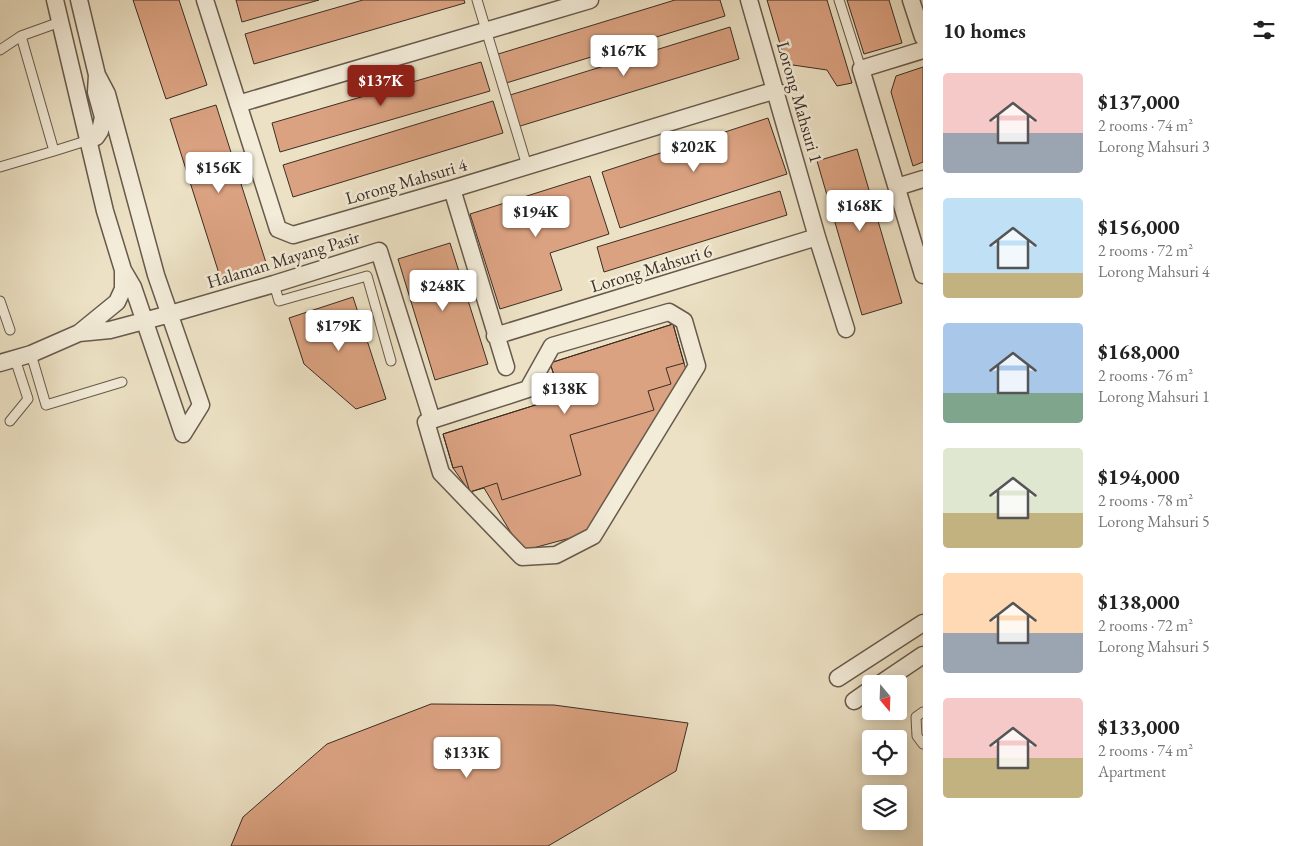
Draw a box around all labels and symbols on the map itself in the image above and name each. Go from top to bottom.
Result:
pin: $167K [589,34,659,77]
street label: Lorong Mahsuri 1 [772,38,828,166]
pin: $137K [346,64,416,107]
pin: $202K [659,130,729,173]
pin: $156K [184,152,254,194]
street label: Lorong Mahsuri 4 [342,153,470,209]
pin: $168K [825,190,895,232]
pin: $194K [501,196,571,238]
street label: Halaman Mayang Pasir [204,225,362,293]
street label: Lorong Mahsuri 6 [588,239,715,297]
pin: $248K [408,270,478,312]
pin: $179K [304,310,374,352]
pin: $138K [530,372,600,415]
north arrow [862,675,908,720]
pin: $133K [432,736,502,779]

